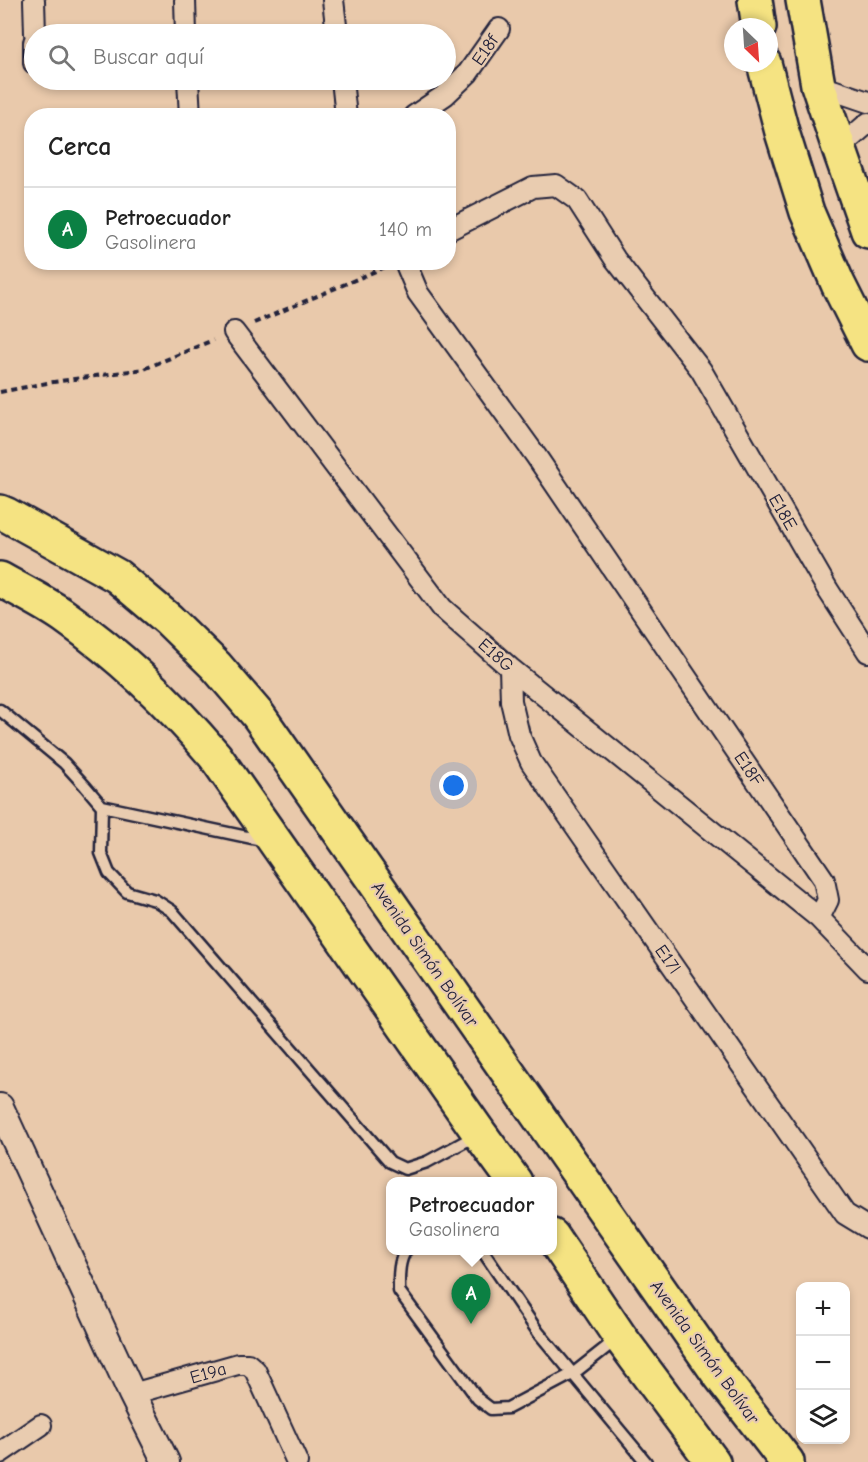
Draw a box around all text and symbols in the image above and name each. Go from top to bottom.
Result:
north arrow [724,18,778,72]
search box [24,24,456,90]
street label: E18f [468,30,504,70]
icon: search [45,41,78,74]
text: Buscar aquí [93,44,204,70]
text: Cerca [48,132,112,162]
text: Petroecuador [105,205,231,231]
text: A [62,218,73,241]
text: 140 m [379,218,432,241]
text: Gasolinera [105,231,196,254]
street label: E18E [764,490,801,534]
street label: E18G [474,634,518,677]
street label: E18F [729,748,768,791]
your location [439,771,468,800]
street label: Avenida Simón Bolívar [367,878,483,1032]
street label: E17l [650,941,685,978]
popup [386,1177,557,1255]
text: Petroecuador [409,1192,534,1218]
text: Gasolinera [409,1218,500,1241]
pin: A [452,1274,490,1324]
street label: Avenida Simón Bolívar [645,1276,764,1429]
map controls [796,1282,850,1444]
button: + [796,1282,850,1336]
button: − [796,1336,850,1390]
street label: E19a [188,1358,229,1389]
button: layers [796,1390,850,1444]

